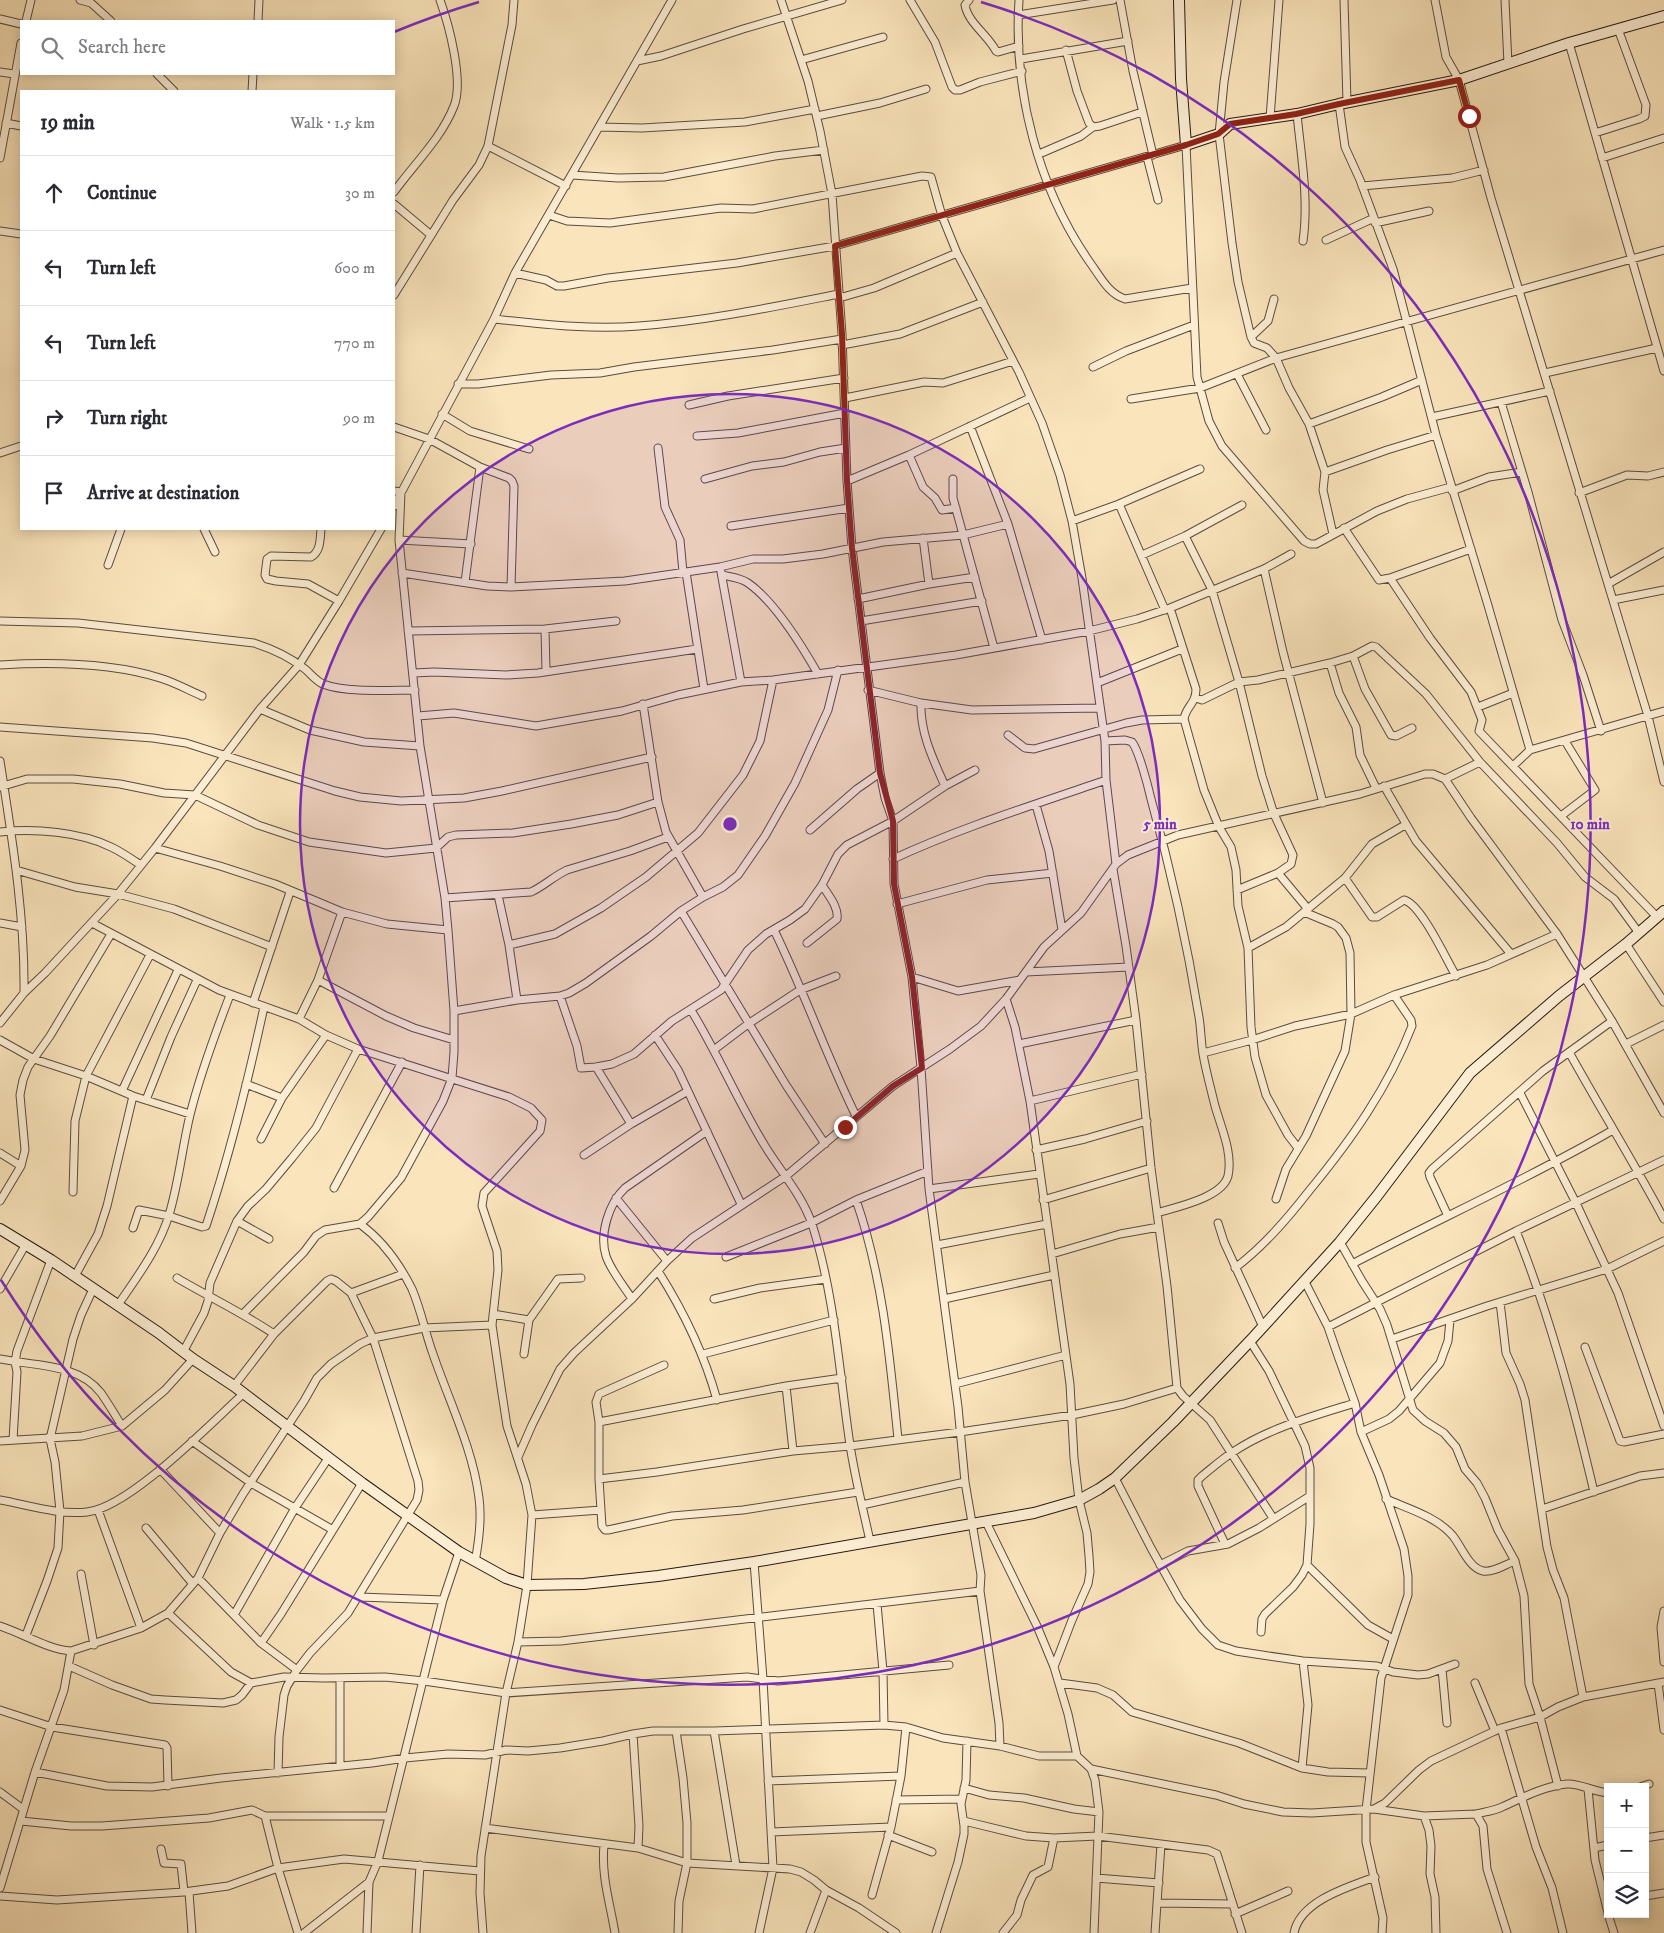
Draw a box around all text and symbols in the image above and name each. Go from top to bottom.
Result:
search box [20,20,395,75]
icon: search [38,34,66,62]
text: Search here [78,36,166,59]
route start [1458,105,1481,128]
text: 19 min [40,110,95,136]
text: Walk · 1.5 km [290,113,375,133]
icon: ahead [40,179,68,207]
text: Continue [87,182,157,205]
text: 30 m [345,183,375,203]
icon: left [40,254,68,282]
text: Turn left [87,257,156,280]
text: 600 m [334,258,375,278]
icon: left [40,329,68,357]
text: Turn left [87,332,156,355]
text: 770 m [334,333,375,353]
icon: right [40,404,68,432]
text: Turn right [87,407,167,430]
text: 90 m [343,408,375,428]
icon: arrive [40,479,68,507]
text: Arrive at destination [87,482,239,505]
centre of rings [721,815,739,833]
text: 5 min [1142,815,1177,834]
text: 10 min [1570,815,1610,834]
route end [834,1116,857,1139]
map controls [1604,1783,1649,1918]
button: + [1604,1783,1649,1828]
button: − [1604,1828,1649,1873]
button: layers [1604,1873,1649,1918]

